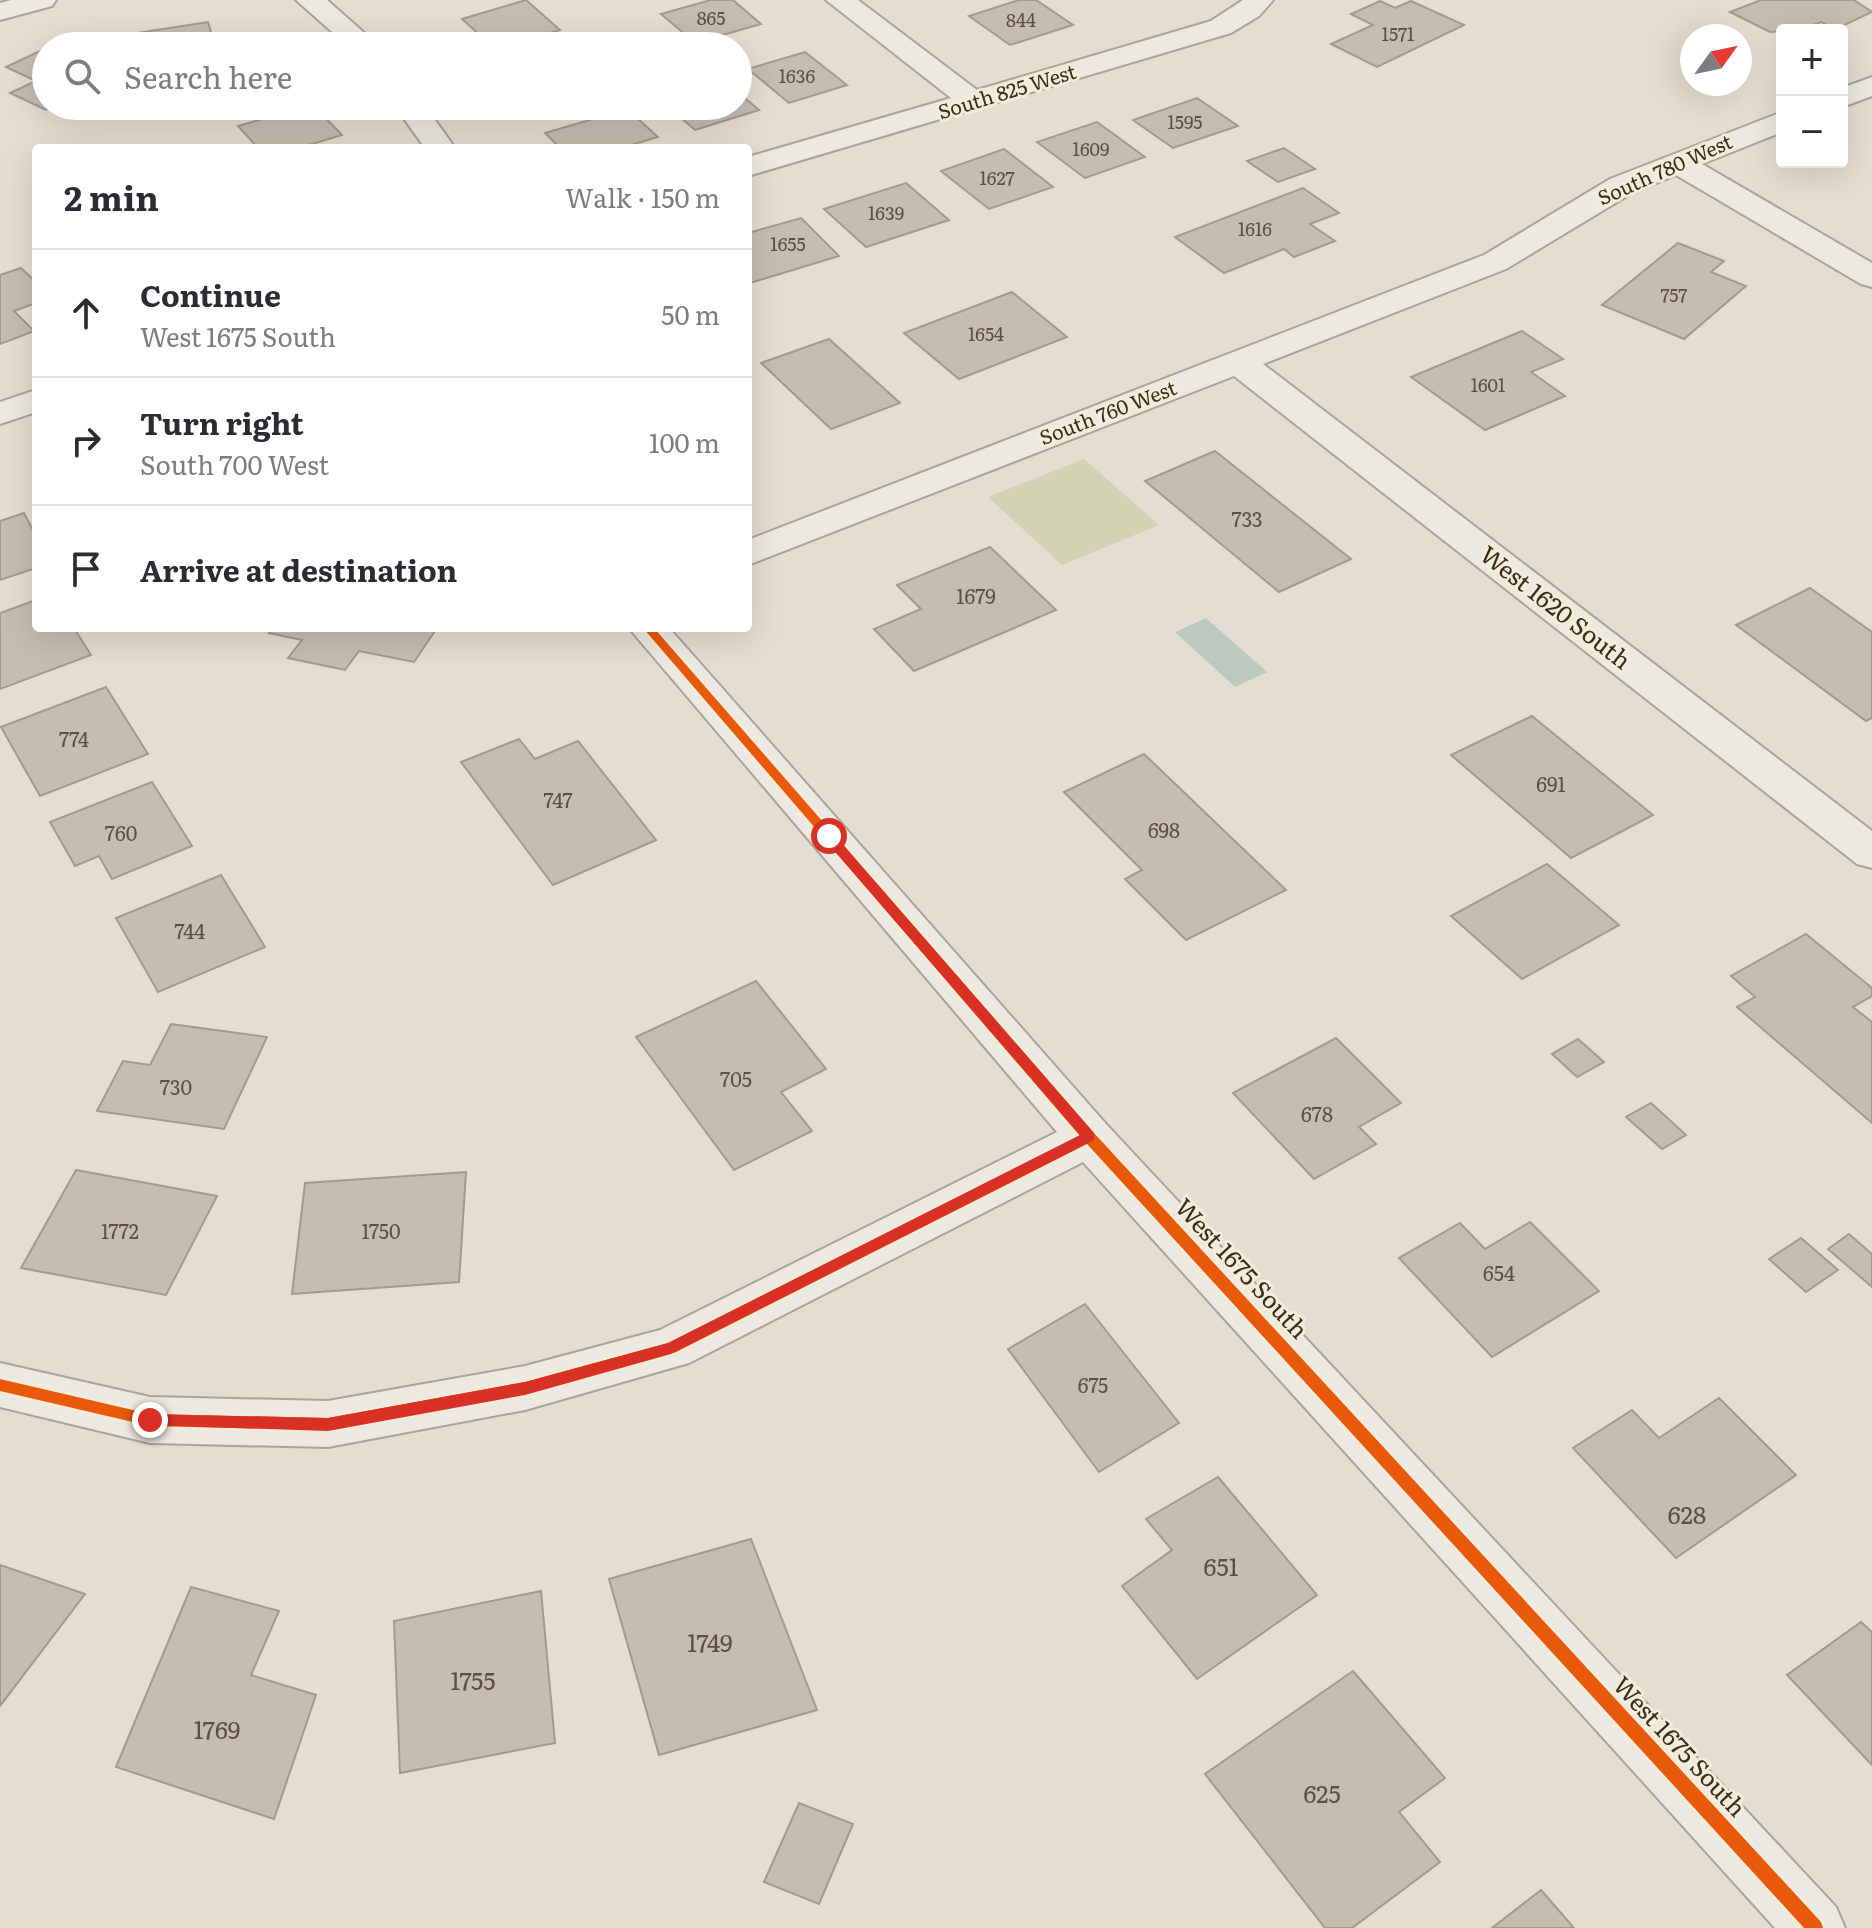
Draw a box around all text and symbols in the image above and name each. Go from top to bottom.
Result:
house number: 865 [697,4,725,31]
house number: 844 [1006,6,1036,33]
house number: 1571 [1382,20,1414,47]
north arrow [1680,24,1752,96]
map controls [1776,24,1848,168]
button: + [1776,24,1848,96]
search box [32,32,752,120]
icon: search [60,54,104,98]
text: Search here [124,54,292,98]
street label: South 825 West [934,55,1079,125]
house number: 1636 [779,62,816,89]
button: − [1776,96,1848,168]
house number: 1595 [1167,108,1203,135]
street label: South 780 West [1592,125,1736,211]
house number: 1609 [1073,135,1109,162]
house number: 1627 [979,164,1015,191]
text: 2 min [64,171,159,221]
text: Walk · 150 m [565,177,720,216]
house number: 1639 [868,199,904,226]
house number: 1616 [1238,215,1272,242]
house number: 1655 [770,230,806,257]
text: Continue [140,272,281,316]
house number: 757 [1661,281,1687,308]
icon: ahead [64,291,108,335]
text: 50 m [661,294,720,333]
text: West 1675 South [140,316,336,355]
house number: 1654 [968,320,1004,347]
street label: South 760 West [1034,371,1180,451]
house number: 1601 [1471,371,1505,398]
text: Turn right [140,400,304,444]
icon: right [64,419,108,463]
text: 100 m [649,422,720,461]
text: South 700 West [140,444,329,483]
house number: 733 [1231,503,1263,533]
street label: West 1620 South [1474,536,1640,676]
icon: arrive [64,547,108,591]
text: Arrive at destination [140,547,457,591]
house number: 1679 [956,580,996,610]
house number: 774 [59,723,89,753]
house number: 691 [1536,768,1566,798]
house number: 747 [543,784,573,814]
house number: 698 [1148,814,1180,844]
house number: 760 [105,817,137,847]
route start [811,818,847,854]
house number: 744 [175,915,205,945]
house number: 705 [720,1063,752,1093]
house number: 730 [160,1071,192,1101]
house number: 678 [1301,1098,1333,1128]
street label: West 1675 South [1168,1189,1317,1345]
house number: 1772 [101,1215,139,1245]
house number: 1750 [362,1215,400,1245]
house number: 654 [1483,1257,1515,1287]
house number: 675 [1078,1369,1108,1399]
route end [132,1402,168,1438]
house number: 628 [1668,1496,1706,1531]
house number: 651 [1204,1548,1239,1583]
house number: 1749 [687,1624,733,1659]
house number: 1755 [451,1662,496,1697]
street label: West 1675 South [1606,1667,1755,1823]
house number: 1769 [194,1711,240,1746]
house number: 625 [1303,1775,1341,1810]

